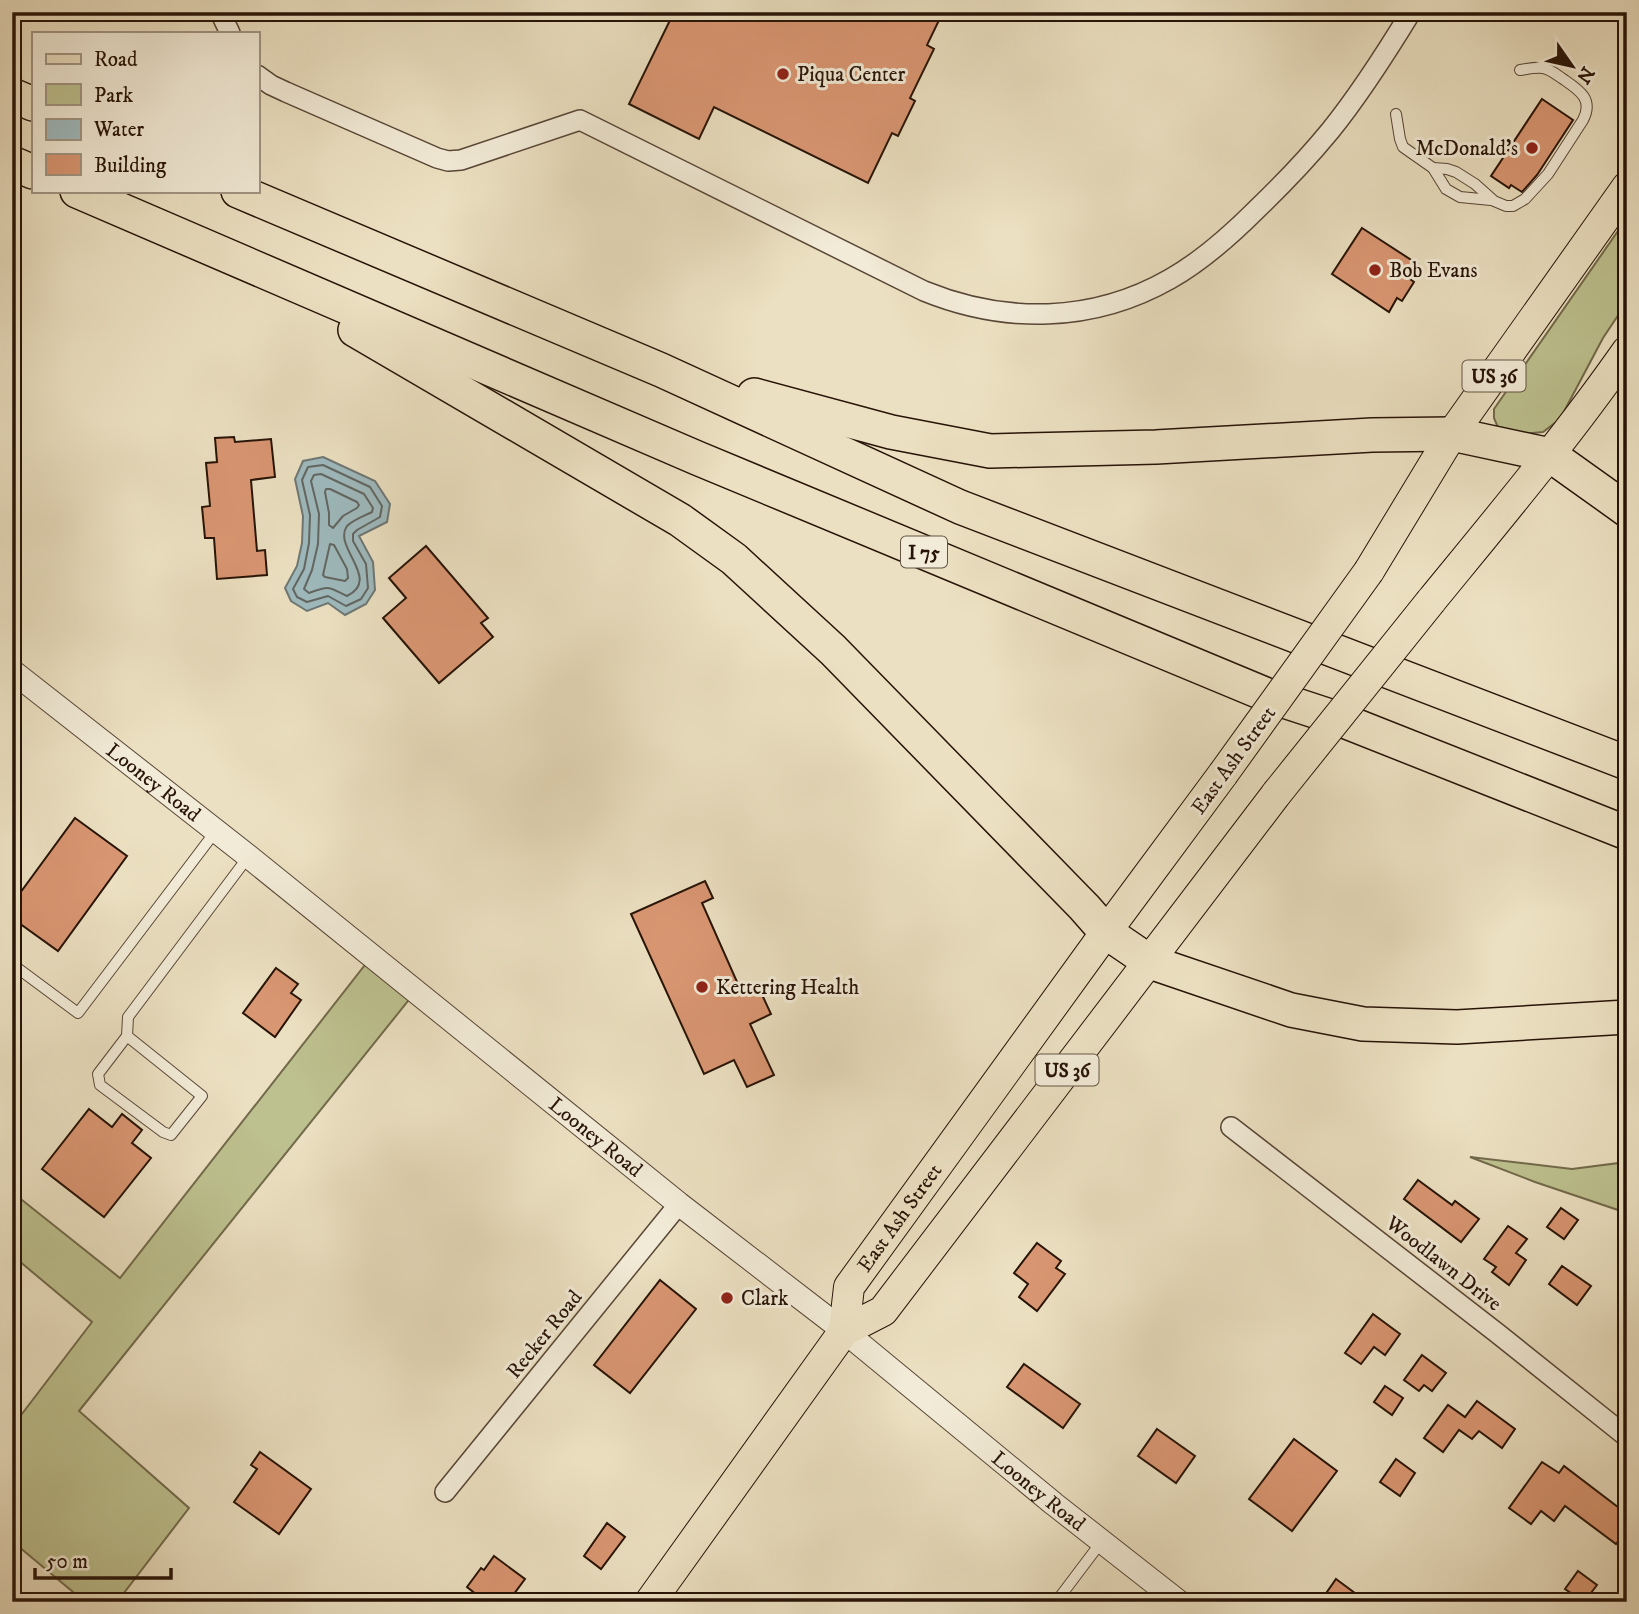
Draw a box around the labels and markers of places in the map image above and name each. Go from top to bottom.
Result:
place label: Piqua Center [797,62,905,88]
marker: Piqua Center [775,66,791,82]
place label: McDonald's [1415,136,1518,162]
marker: McDonald's [1524,140,1540,156]
place label: Bob Evans [1389,258,1477,284]
marker: Bob Evans [1367,262,1383,278]
place label: Kettering Health [716,975,859,1001]
marker: Kettering Health [694,979,710,995]
place label: Clark [741,1286,789,1312]
marker: Clark [719,1290,735,1306]

